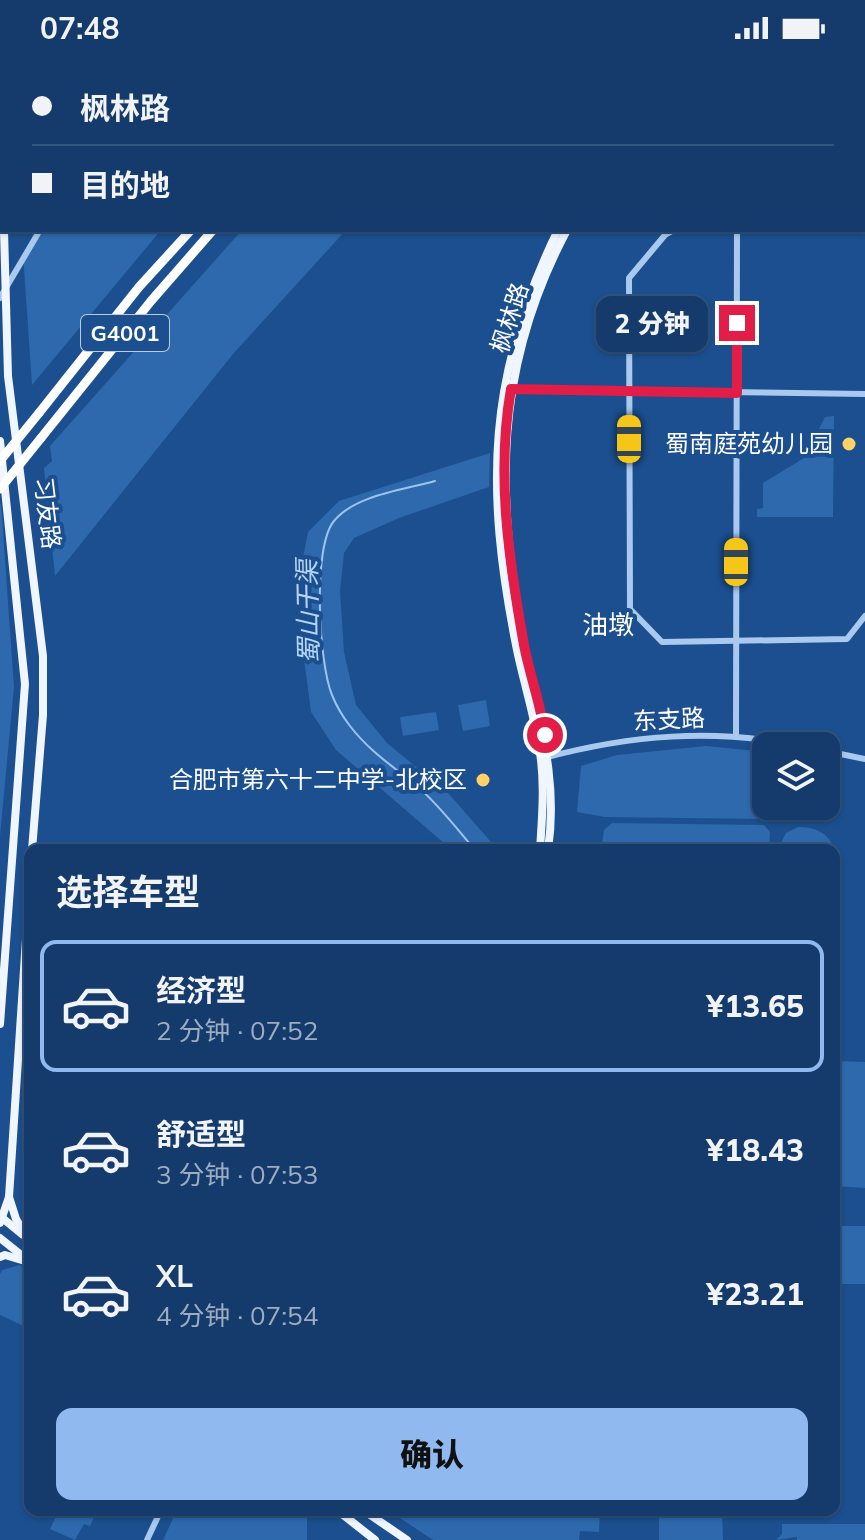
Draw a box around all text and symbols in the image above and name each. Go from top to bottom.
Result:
text: 07:48 [40,9,119,47]
text: 枫林路 [80,89,170,127]
text: 目的地 [80,166,170,204]
street label: 枫林路 [484,279,534,357]
callout: 2 分钟 [597,295,709,351]
route end [719,305,755,341]
text: 2 分钟 [615,307,689,340]
road number: G4001 [81,315,169,351]
car [617,415,641,463]
place label: 蜀南庭苑幼儿园 [665,428,833,458]
marker: 蜀南庭苑幼儿园 [840,435,858,453]
street label: 习友路 [29,475,67,550]
car [724,538,748,586]
water label: 蜀山干渠 [290,556,325,664]
district label: 油墩 [582,608,634,641]
street label: 东支路 [632,702,706,736]
route start [527,717,563,753]
map controls [752,732,840,820]
button: layers [752,732,840,820]
place label: 合肥市第六十二中学-北校区 [169,764,467,794]
marker: 合肥市第六十二中学-北校区 [474,771,492,789]
text: 选择车型 [56,869,200,914]
icon: car [60,970,132,1042]
text: 经济型 [156,971,246,1009]
text: ¥13.65 [706,987,804,1025]
text: 2 分钟 · 07:52 [156,1014,318,1047]
icon: car [60,1114,132,1186]
text: 舒适型 [156,1115,246,1153]
text: ¥18.43 [706,1131,804,1169]
text: 3 分钟 · 07:53 [156,1158,318,1191]
text: XL [156,1257,193,1295]
icon: car [60,1258,132,1330]
text: ¥23.21 [706,1275,804,1313]
text: 4 分钟 · 07:54 [156,1299,318,1332]
button: 确认 [56,1408,808,1500]

